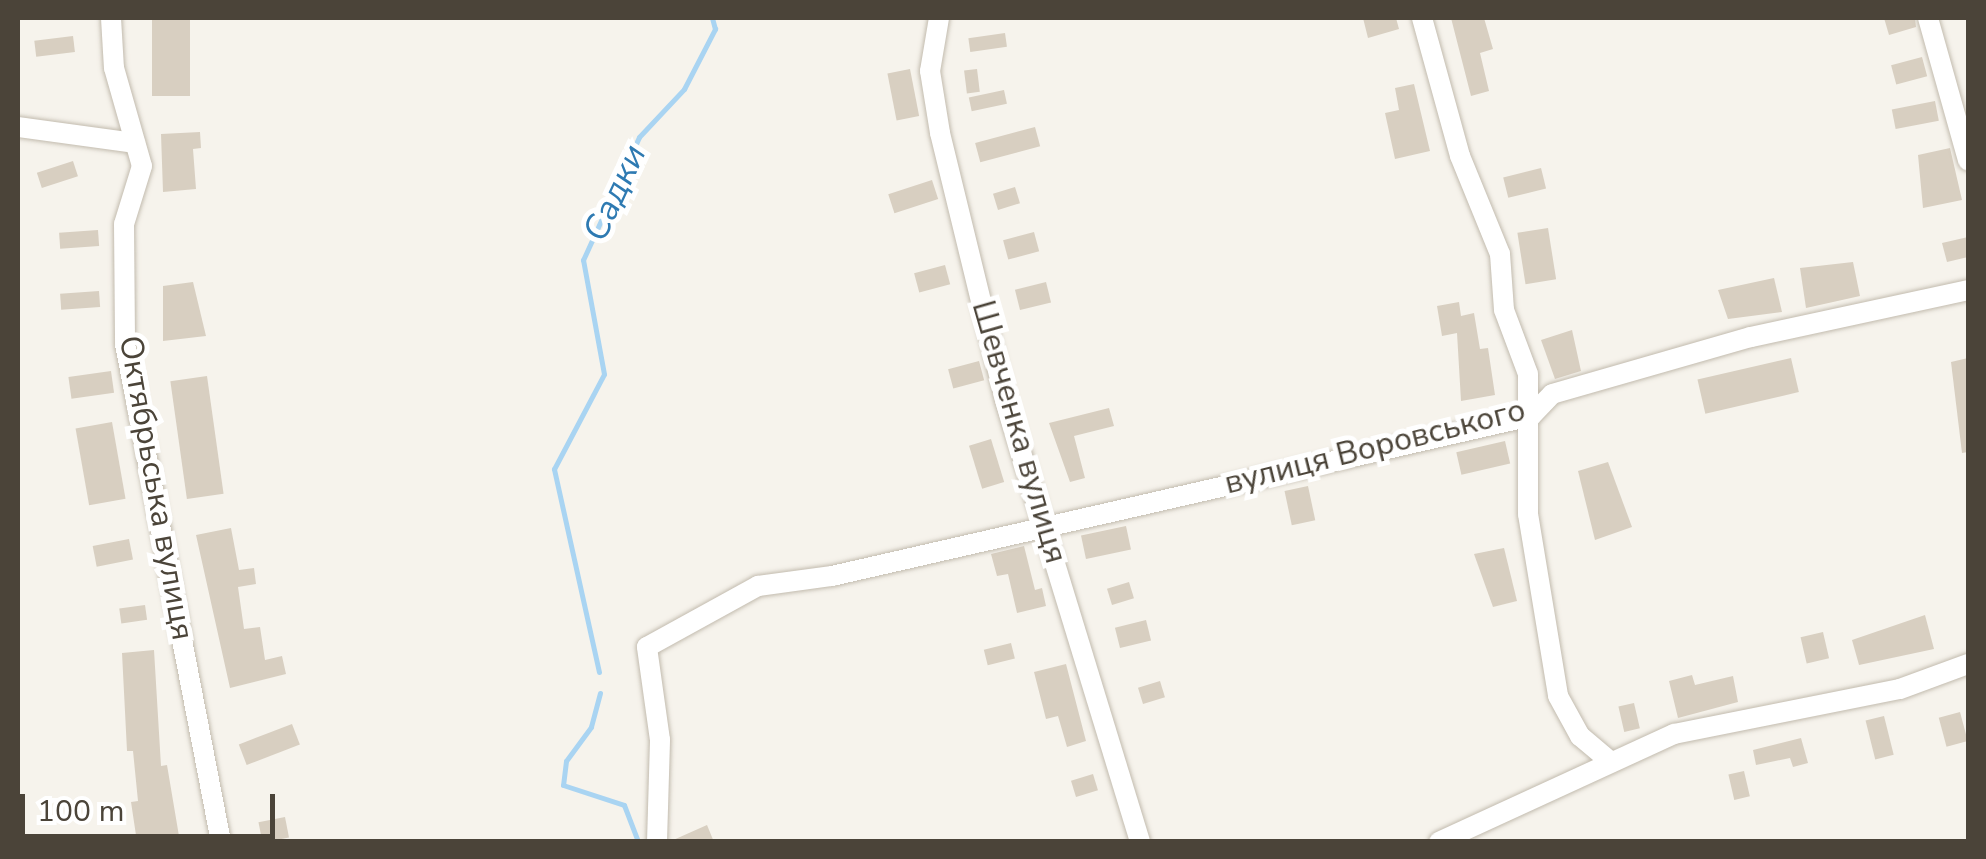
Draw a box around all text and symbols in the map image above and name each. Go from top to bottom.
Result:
water label: Садки [574,138,656,248]
street label: Шевченка вулиця [963,296,1075,568]
street label: Октябрьська вулиця [110,333,202,643]
street label: вулиця Воровського [1221,391,1529,503]
scale bar [25,774,280,836]
text: 100 m [37,791,124,832]

